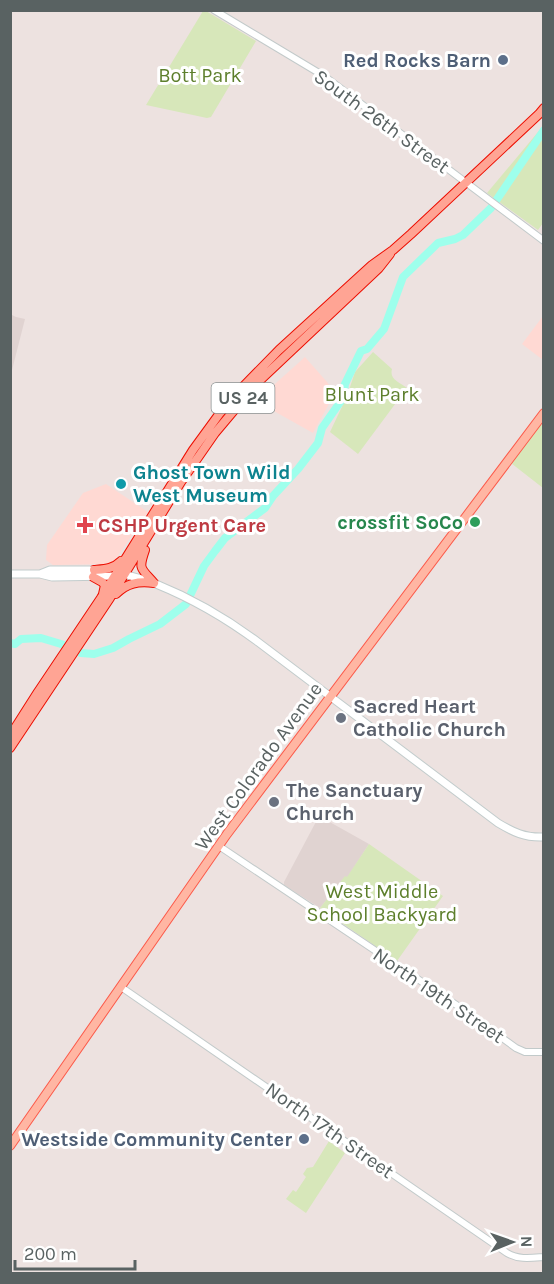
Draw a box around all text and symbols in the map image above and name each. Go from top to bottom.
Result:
place label: Red Rocks Barn [343,49,491,72]
marker: Red Rocks Barn [496,53,510,67]
park label: Bott Park [158,64,242,87]
street label: South 26th Street [310,65,454,179]
road number: US 24 [212,383,274,413]
park label: Blunt Park [324,383,420,406]
place label: Ghost Town Wild West Museum [133,461,291,507]
marker: Ghost Town Wild West Museum [114,477,128,491]
place label: crossfit SoCo [337,511,463,534]
place label: CSHP Urgent Care [98,514,266,537]
marker: crossfit SoCo [468,515,482,529]
marker: CSHP Urgent Care [76,516,94,534]
street label: West Colorado Avenue [190,678,327,855]
place label: Sacred Heart Catholic Church [353,695,506,741]
marker: Sacred Heart Catholic Church [334,711,348,725]
place label: The Sanctuary Church [286,779,422,825]
marker: The Sanctuary Church [267,795,281,809]
park label: West Middle School Backyard [307,880,457,926]
street label: North 19th Street [369,943,509,1048]
street label: North 17th Street [261,1078,399,1184]
place label: Westside Community Center [21,1128,292,1151]
marker: Westside Community Center [297,1132,311,1146]
north arrow [482,1212,542,1272]
scale bar [15,1233,135,1271]
text: N [517,1236,536,1248]
text: 200 m [24,1243,77,1265]

